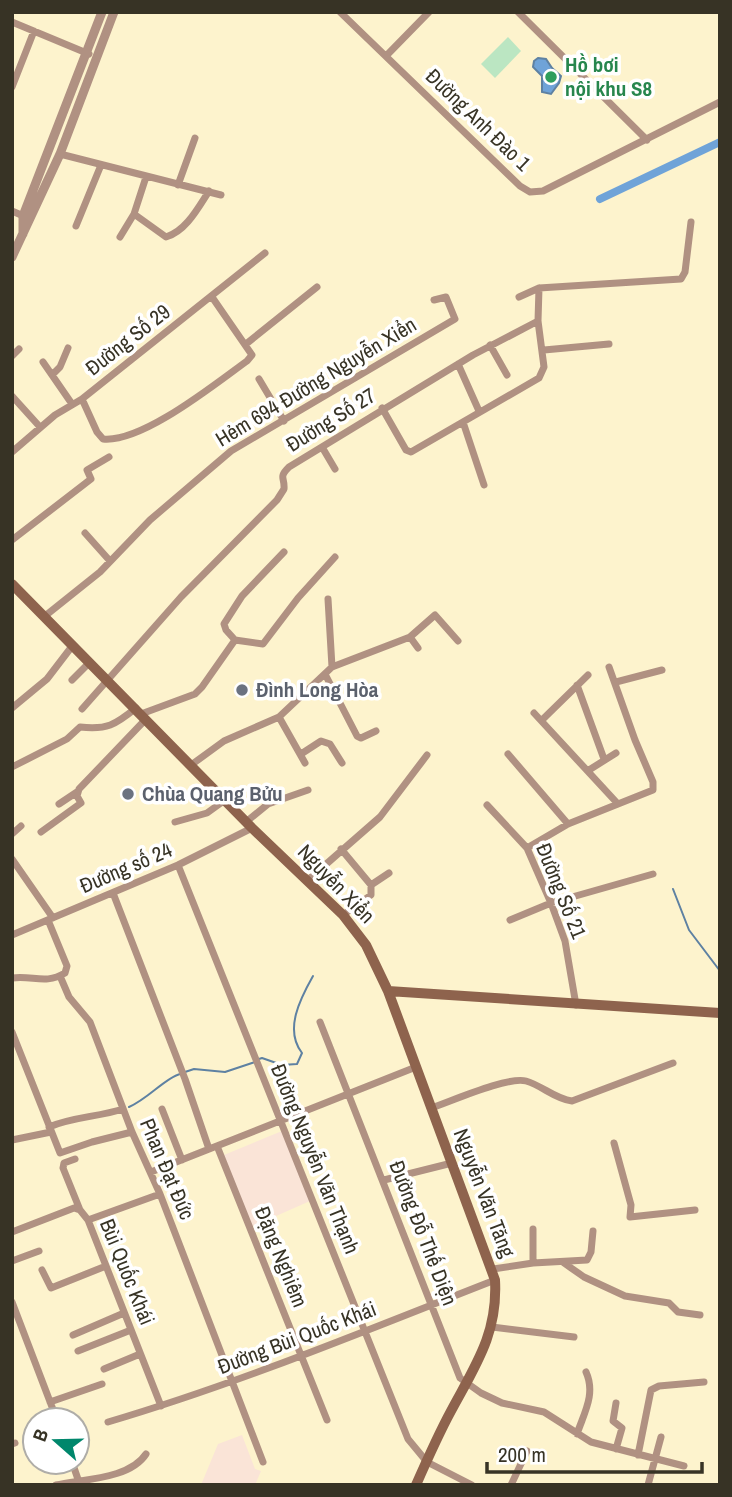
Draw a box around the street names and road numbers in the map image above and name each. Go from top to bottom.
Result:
street label: Đường Anh Đào 1 [419,62,538,178]
street label: Đường Số 29 [79,297,176,382]
street label: Hẻm 694 Đường Nguyễn Xiển [210,310,422,453]
street label: Đường Số 27 [280,381,381,459]
street label: Đường số 24 [75,835,177,900]
street label: Nguyễn Xiển [291,838,381,930]
street label: Đường Số 21 [529,839,594,943]
street label: Đường Nguyễn Văn Thạnh [264,1060,367,1258]
street label: Phan Đạt Đức [133,1114,202,1224]
street label: Nguyễn Văn Tăng [447,1124,522,1262]
street label: Đường Đỗ Thế Diện [383,1156,464,1309]
street label: Đặng Nghiêm [248,1202,315,1312]
street label: Bùi Quốc Khái [93,1214,162,1329]
street label: Đường Bùi Quốc Khái [213,1294,380,1381]

